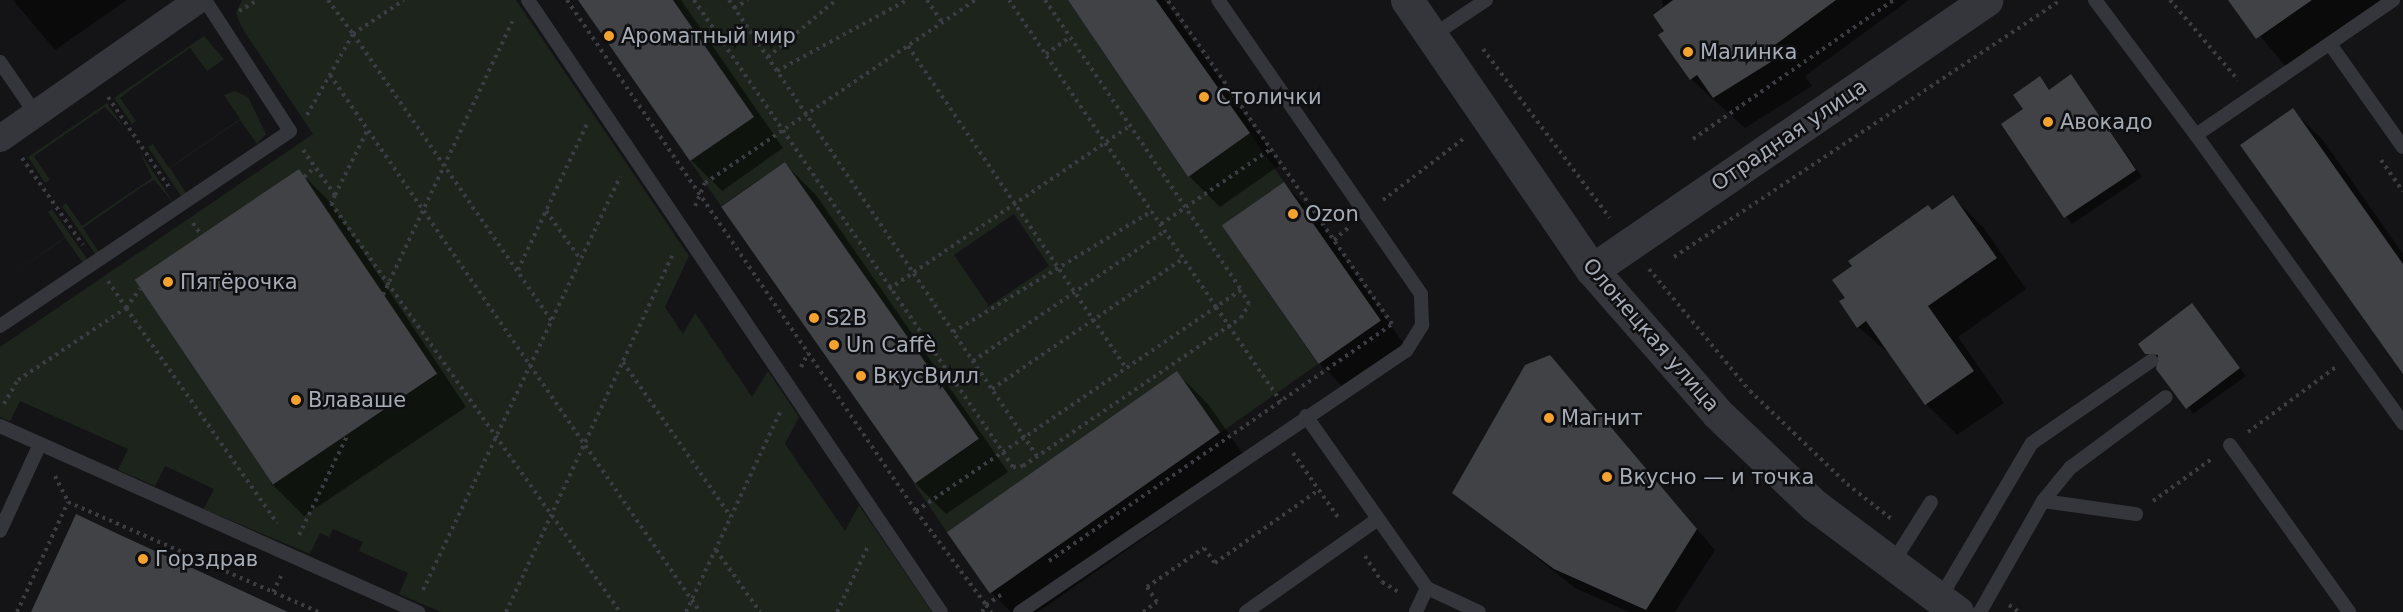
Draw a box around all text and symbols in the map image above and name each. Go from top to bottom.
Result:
place label: Ароматный мир [621,23,796,49]
marker: Ароматный мир [602,29,616,43]
place label: Малинка [1700,39,1797,65]
marker: Малинка [1681,45,1695,59]
street label: Отрадная улица [1706,74,1872,196]
place label: Столички [1216,84,1322,110]
marker: Столички [1197,90,1211,104]
place label: Авокадо [2060,109,2153,135]
marker: Авокадо [2041,115,2055,129]
place label: Ozon [1305,201,1359,227]
marker: Ozon [1286,207,1300,221]
street label: Олонецкая улица [1577,253,1725,417]
place label: Пятёрочка [180,269,298,295]
marker: Пятёрочка [161,275,175,289]
place label: S2B [826,305,867,331]
marker: S2B [807,311,821,325]
place label: Un Caffè [846,332,936,358]
marker: Un Caffè [827,338,841,352]
place label: ВкусВилл [873,363,979,389]
marker: ВкусВилл [854,369,868,383]
place label: Влаваше [308,387,406,413]
marker: Влаваше [289,393,303,407]
place label: Магнит [1561,405,1643,431]
marker: Магнит [1542,411,1556,425]
place label: Вкусно — и точка [1619,464,1814,490]
marker: Вкусно — и точка [1600,470,1614,484]
place label: Горздрав [155,546,258,572]
marker: Горздрав [136,552,150,566]

